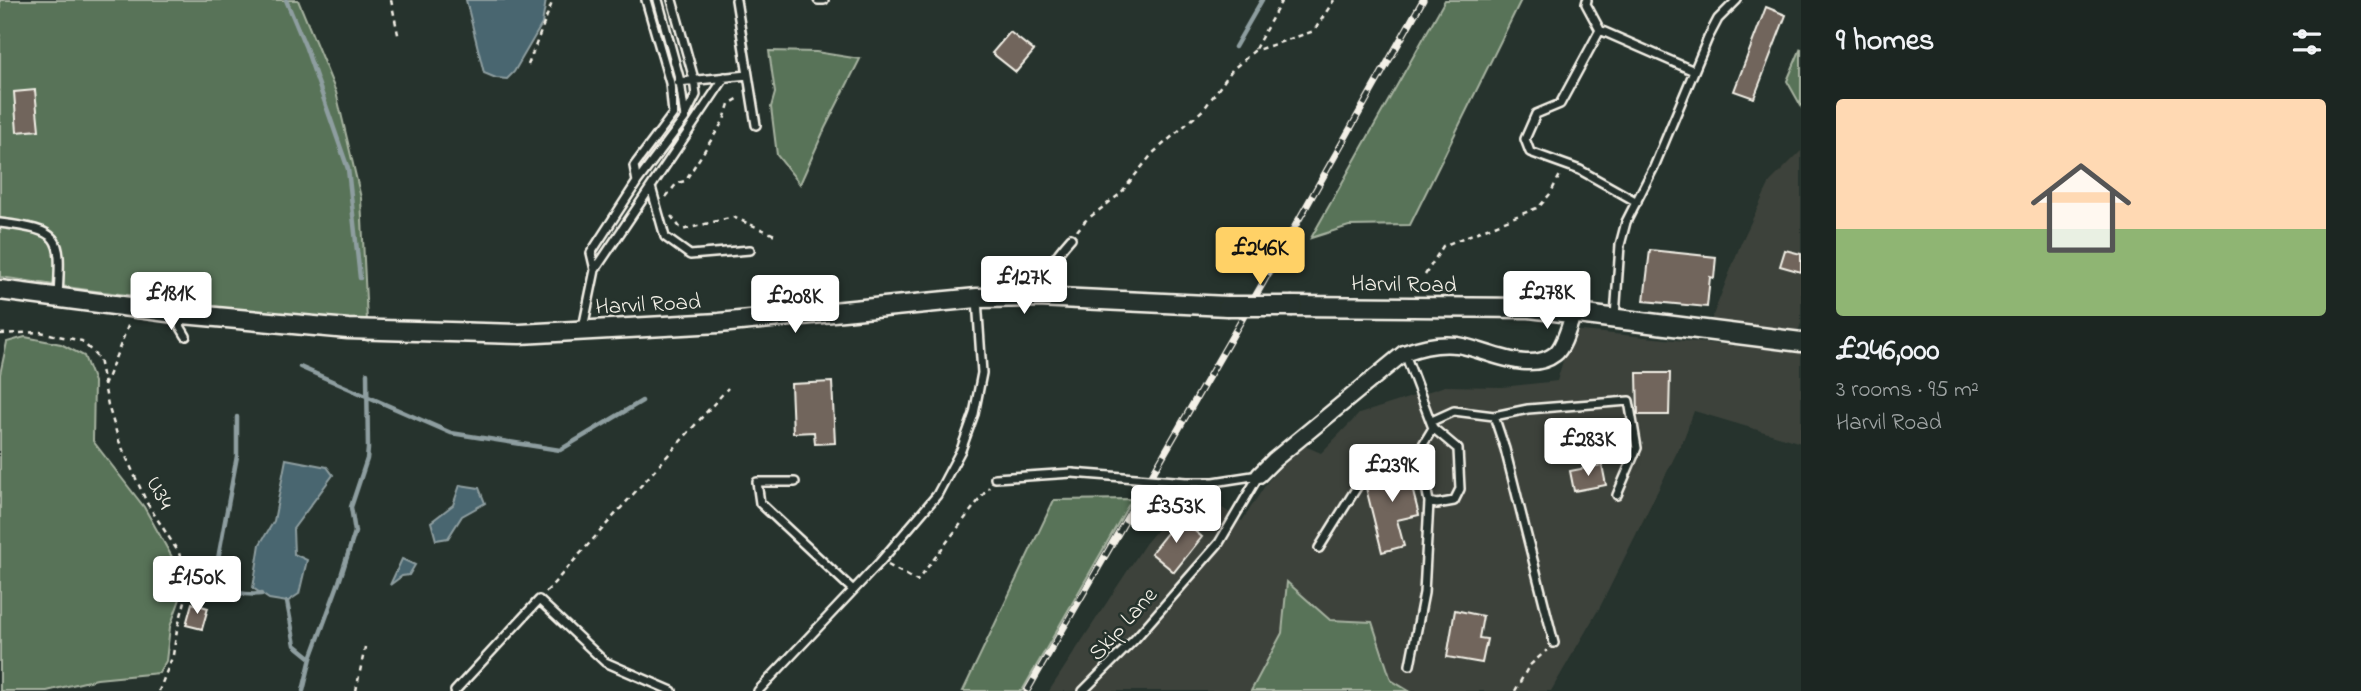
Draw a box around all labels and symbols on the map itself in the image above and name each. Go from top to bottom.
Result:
pin: £246K [1211,228,1309,287]
pin: £127K [975,256,1073,316]
street label: Harvil Road [1351,268,1457,303]
pin: £181K [122,272,220,332]
pin: £278K [1498,272,1596,331]
pin: £208K [746,276,844,335]
street label: Harvil Road [595,286,702,325]
pin: £283K [1539,419,1637,478]
pin: £239K [1343,444,1441,504]
street label: U34 [136,471,181,516]
pin: £353K [1127,486,1225,545]
pin: £150K [148,556,246,616]
street label: Skip Lane [1082,580,1167,669]

